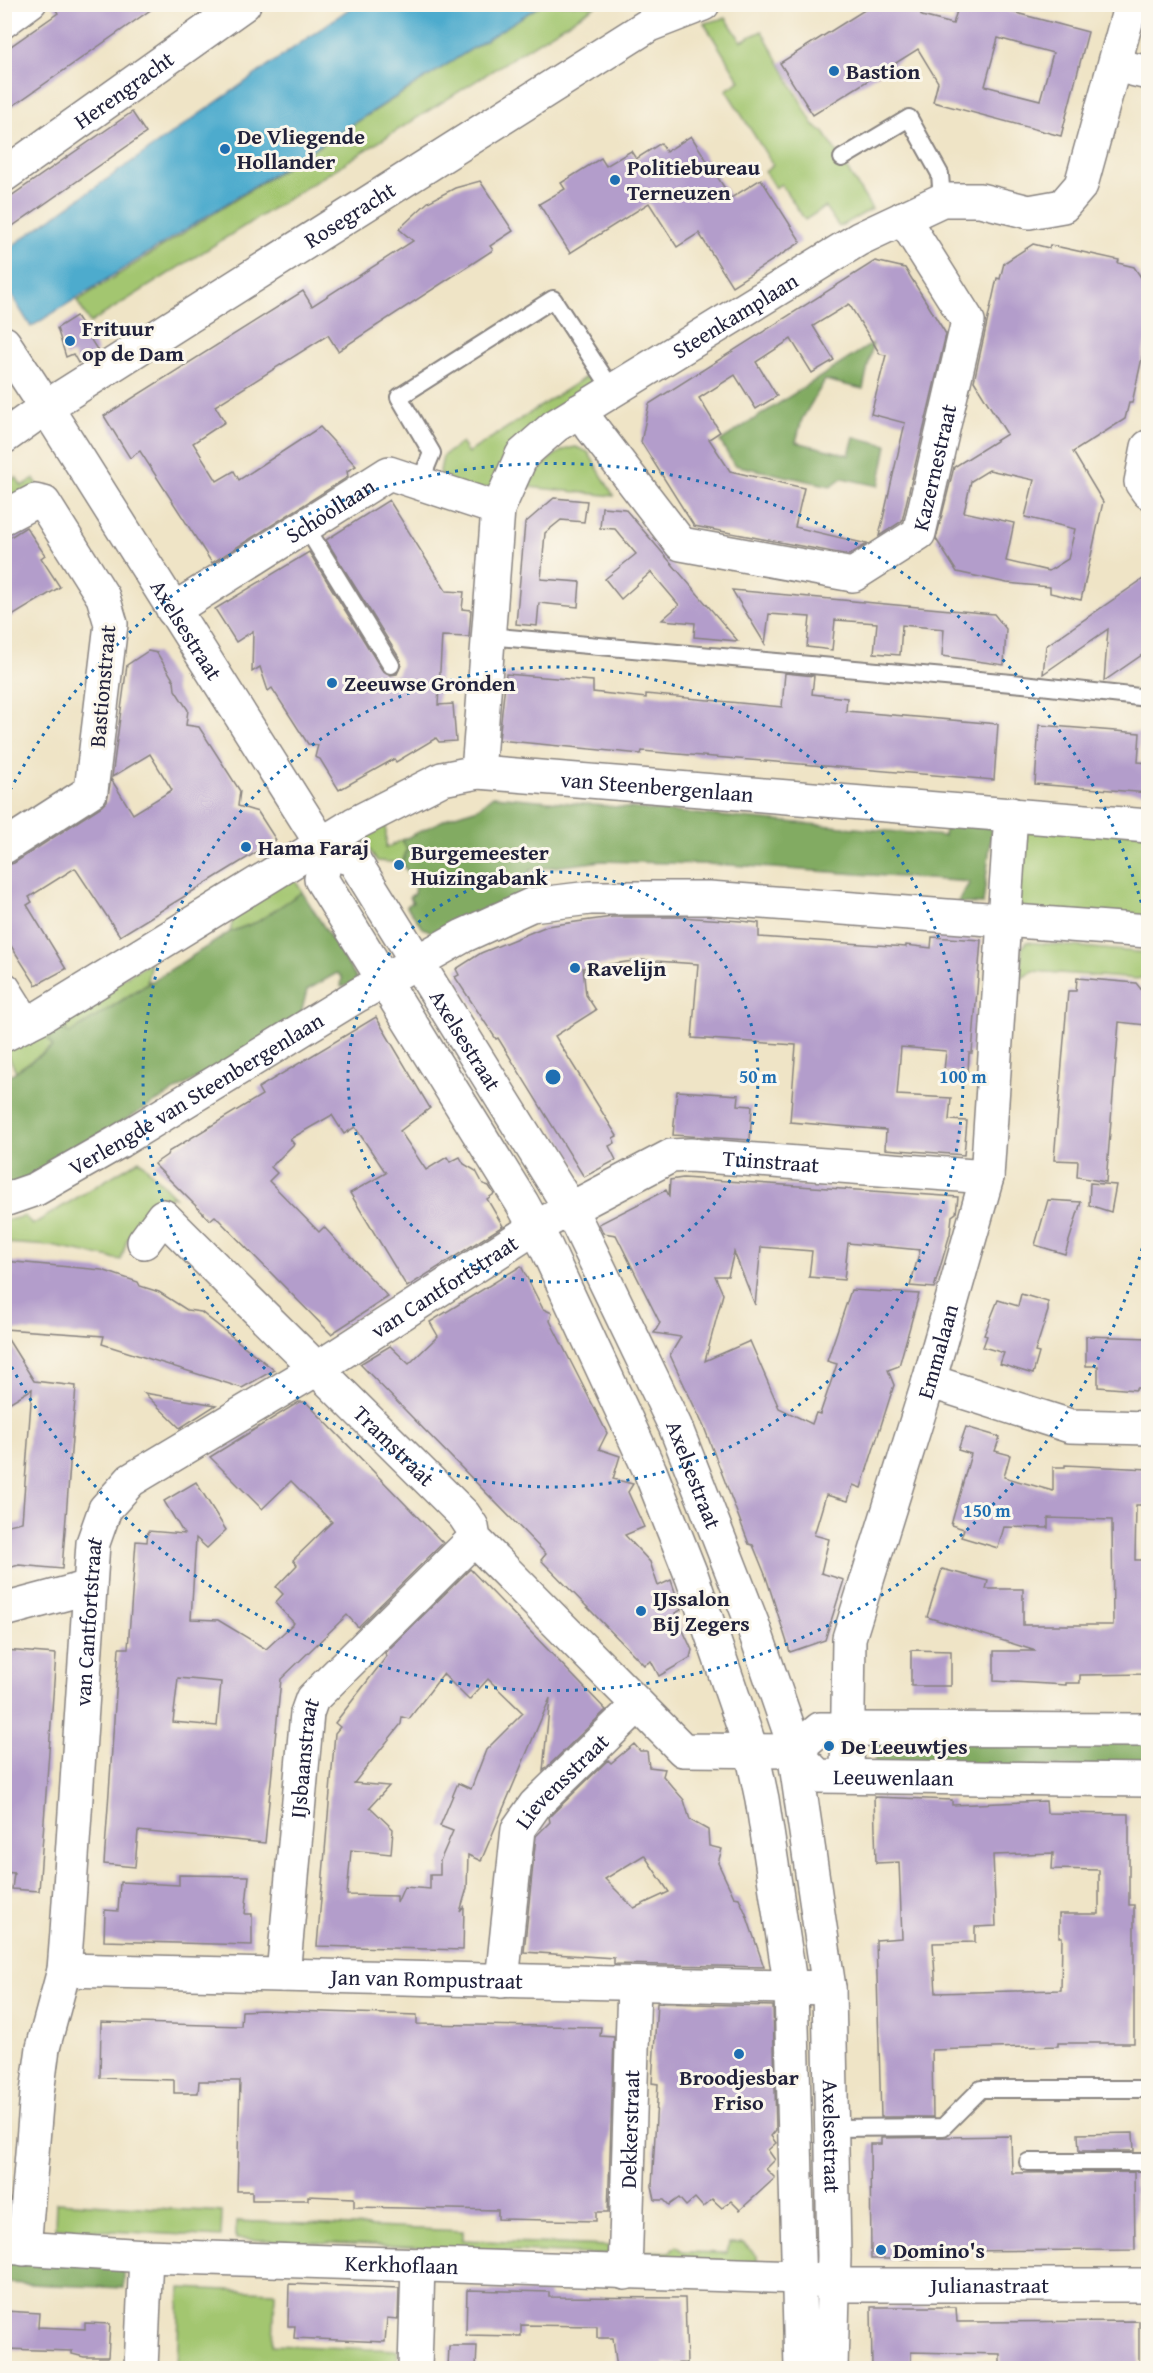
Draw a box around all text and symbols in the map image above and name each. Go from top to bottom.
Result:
street label: Herengracht [67,43,180,136]
place label: Bastion [846,55,920,87]
marker: Bastion [827,64,841,78]
place label: De Vliegende Hollander [237,120,365,177]
marker: De Vliegende Hollander [218,142,232,156]
place label: Politiebureau Terneuzen [627,151,761,208]
marker: Politiebureau Terneuzen [608,173,622,187]
street label: Rosegracht [298,174,402,256]
street label: Steenkamplaan [666,264,804,366]
place label: Frituur op de Dam [82,312,184,369]
marker: Frituur op de Dam [63,334,77,348]
street label: Kazernestraat [904,401,964,534]
street label: Schoollaan [279,470,382,551]
street label: Axelsestraat [143,573,231,687]
street label: Bastionstraat [81,623,123,749]
place label: Zeeuwse Gronden [344,667,516,699]
marker: Zeeuwse Gronden [325,676,339,690]
street label: van Steenbergenlaan [559,763,755,810]
place label: Hama Faraj [258,831,369,863]
place label: Burgemeester Huizingabank [411,836,549,893]
marker: Hama Faraj [239,840,253,854]
marker: Burgemeester Huizingabank [392,858,406,872]
place label: Ravelijn [587,952,666,984]
marker: Ravelijn [568,961,582,975]
street label: Axelsestraat [422,983,509,1097]
street label: Verlengde van Steenbergenlaan [63,1004,330,1183]
text: 50 m [739,1063,778,1090]
text: 100 m [939,1063,987,1090]
centre of rings [543,1067,563,1087]
street label: Tuinstraat [721,1141,821,1181]
street label: van Cantfortstraat [364,1227,524,1346]
street label: Emmalaan [908,1300,966,1403]
street label: Tramstraat [346,1398,442,1494]
street label: Axelsestraat [658,1416,730,1534]
text: 150 m [963,1497,1011,1524]
street label: van Cantfortstraat [66,1532,110,1707]
place label: IJssalon Bij Zegers [653,1582,750,1639]
marker: IJssalon Bij Zegers [634,1604,648,1618]
street label: IJsbaanstraat [281,1693,327,1820]
street label: Lievensstraat [507,1726,616,1835]
place label: De Leeuwtjes [841,1730,968,1762]
marker: De Leeuwtjes [822,1739,836,1753]
street label: Leeuwenlaan [833,1760,954,1794]
street label: Jan van Rompustraat [327,1960,524,1997]
marker: Broodjesbar Friso [732,2047,746,2061]
place label: Broodjesbar Friso [679,2061,799,2118]
street label: Dekkerstraat [612,2069,647,2189]
street label: Axelsestraat [815,2079,849,2194]
place label: Domino's [893,2234,985,2266]
marker: Domino's [874,2243,888,2257]
street label: Kerkhoflaan [344,2246,460,2282]
street label: Julianastraat [928,2269,1049,2301]

